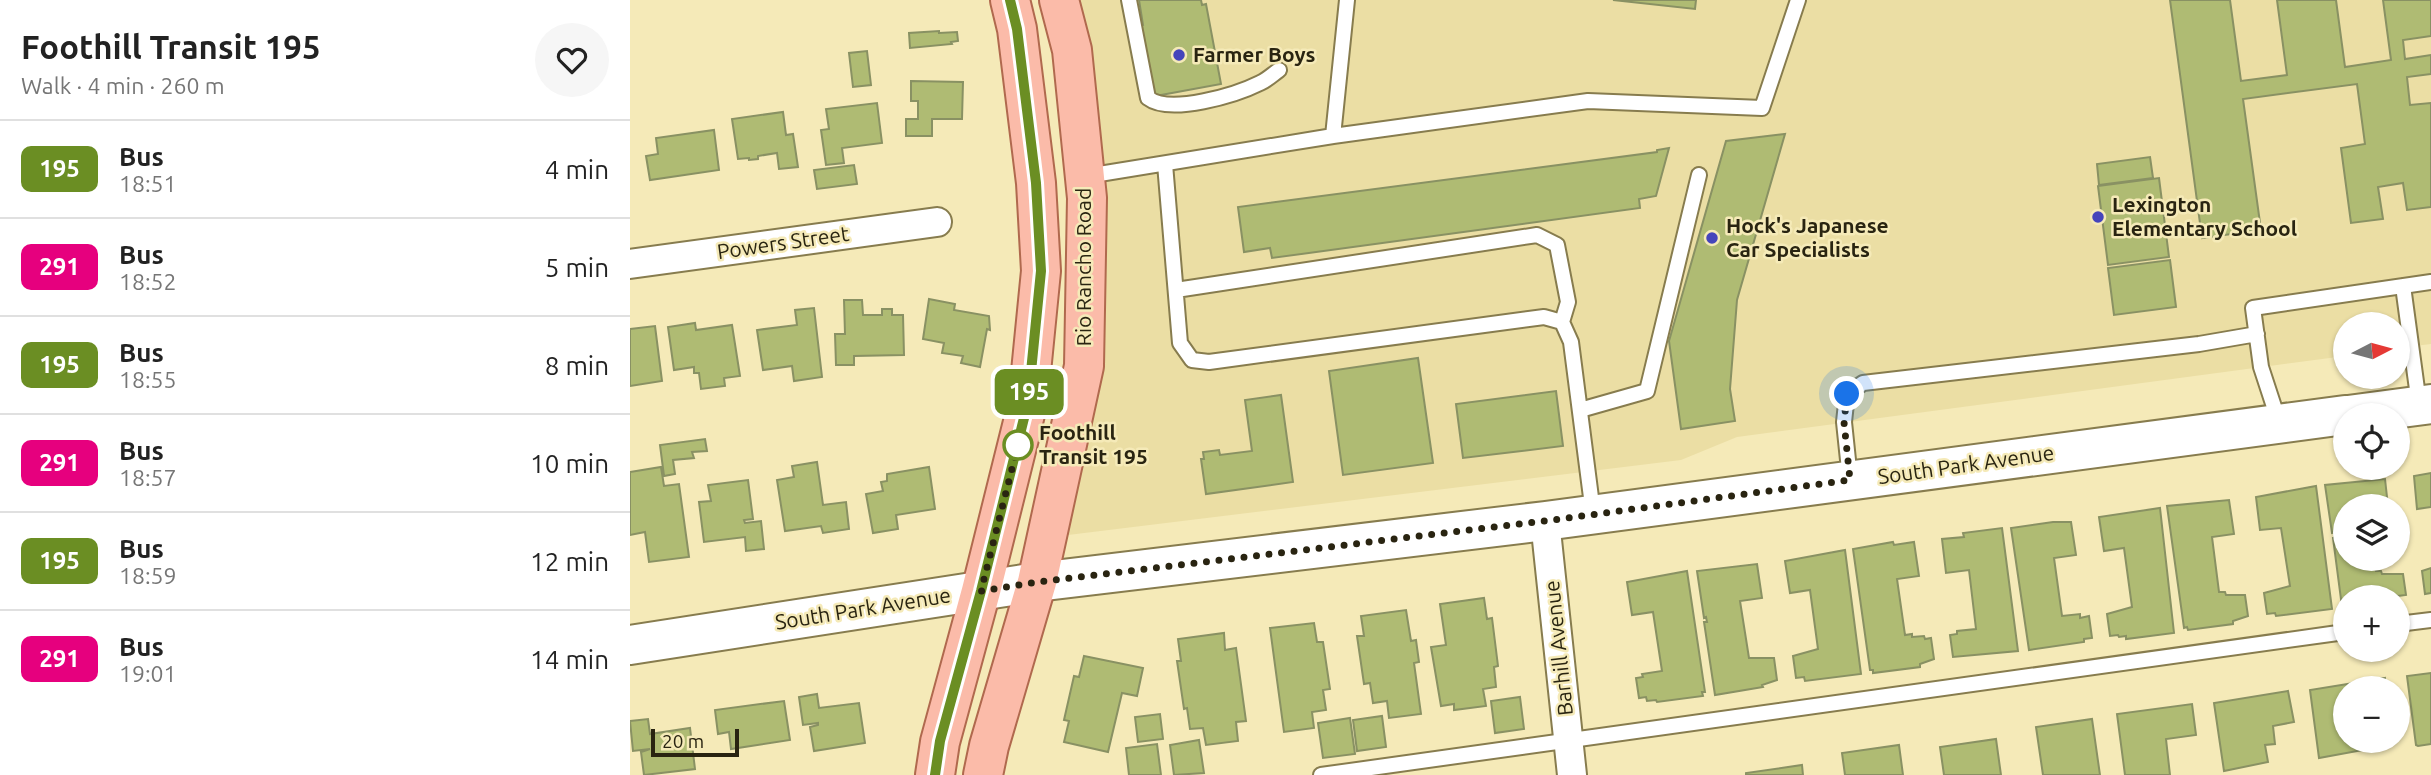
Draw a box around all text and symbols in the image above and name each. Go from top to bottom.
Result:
button: heart [535,23,609,97]
text: Foothill Transit 195 [21,28,321,65]
place label: Farmer Boys [1193,42,1316,66]
marker: Farmer Boys [1171,47,1187,63]
text: Walk · 4 min · 260 m [21,73,225,98]
text: Bus [119,142,164,171]
text: 195 [39,155,80,182]
text: 4 min [545,155,609,184]
text: 18:51 [119,171,177,196]
street label: Rio Rancho Road [1071,188,1095,346]
place label: Lexington Elementary School [2112,192,2297,240]
marker: Lexington Elementary School [2090,209,2106,225]
place label: Hock's Japanese Car Specialists [1726,213,1889,261]
street label: Powers Street [715,221,850,263]
marker: Hock's Japanese Car Specialists [1704,230,1720,246]
text: Bus [119,240,164,269]
text: 291 [39,253,80,280]
text: 5 min [545,253,609,282]
text: 18:52 [119,269,177,294]
north arrow [2333,312,2410,388]
map controls [2333,312,2410,753]
text: Bus [119,338,164,367]
text: 195 [39,351,80,378]
text: 8 min [545,351,609,380]
text: 18:55 [119,367,177,392]
line badge: 195 [989,369,1069,415]
your location [1829,376,1864,411]
text: 195 [1009,378,1049,405]
button: locate [2333,403,2410,480]
place label: Foothill Transit 195 [1039,420,1148,468]
marker: Foothill Transit 195 [1003,430,1033,460]
text: Bus [119,436,164,465]
street label: South Park Avenue [1876,440,2055,488]
text: 291 [39,449,80,476]
text: 10 min [530,449,609,478]
text: 18:57 [119,465,177,490]
button: layers [2333,494,2410,571]
text: Bus [119,534,164,563]
text: 195 [39,547,80,574]
text: 12 min [530,547,609,576]
text: 18:59 [119,563,177,588]
street label: Barhill Avenue [1539,579,1577,717]
street label: South Park Avenue [773,582,952,634]
button: + [2333,585,2410,662]
text: Bus [119,632,164,661]
text: 291 [39,645,80,672]
text: 14 min [530,645,609,674]
text: 19:01 [119,661,177,686]
button: − [2333,676,2410,753]
scale bar [651,726,738,758]
text: 20 m [662,730,704,752]

